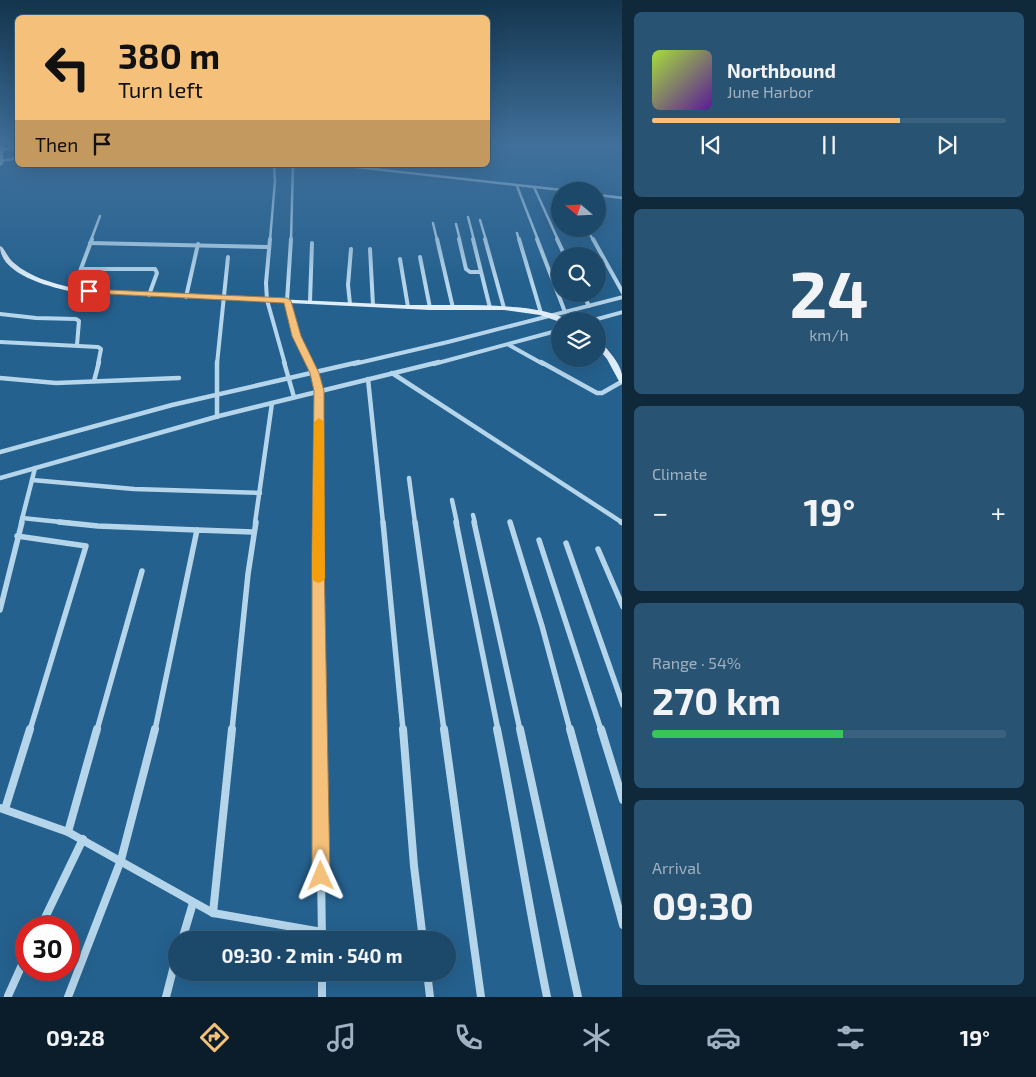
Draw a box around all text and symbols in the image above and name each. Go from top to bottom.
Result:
text: 380 m [118,34,220,76]
icon: left [35,35,100,100]
text: Northbound [727,59,836,82]
text: Turn left [118,76,203,102]
text: June Harbor [727,82,814,101]
icon: arrive [88,130,116,158]
icon: previous [697,131,725,159]
icon: pause [815,131,843,159]
icon: next [933,131,961,159]
text: Then [35,133,78,156]
north arrow [551,182,606,238]
map controls [551,182,606,367]
button: search [551,247,606,302]
text: 24 [789,253,869,331]
pin [68,270,110,312]
icon: arrive [75,277,103,305]
button: layers [551,312,606,367]
text: km/h [809,325,849,344]
text: Climate [652,464,707,483]
text: 19° [804,488,855,534]
text: − [652,495,668,529]
text: + [991,495,1006,529]
text: Range · 54% [652,653,741,672]
text: 270 km [652,677,781,723]
position arrow [294,849,346,901]
text: Arrival [652,858,701,877]
text: 09:30 [652,882,754,928]
speed limit sign: 30 [15,916,80,981]
text: 09:30 · 2 min · 540 m [222,944,402,967]
icon: directions [197,1020,232,1055]
icon: music [324,1020,359,1055]
icon: phone [451,1020,486,1055]
icon: climate [579,1020,614,1055]
icon: car [706,1020,741,1055]
icon: filters [833,1020,868,1055]
text: 09:28 [46,1024,105,1050]
text: 19° [960,1024,990,1050]

